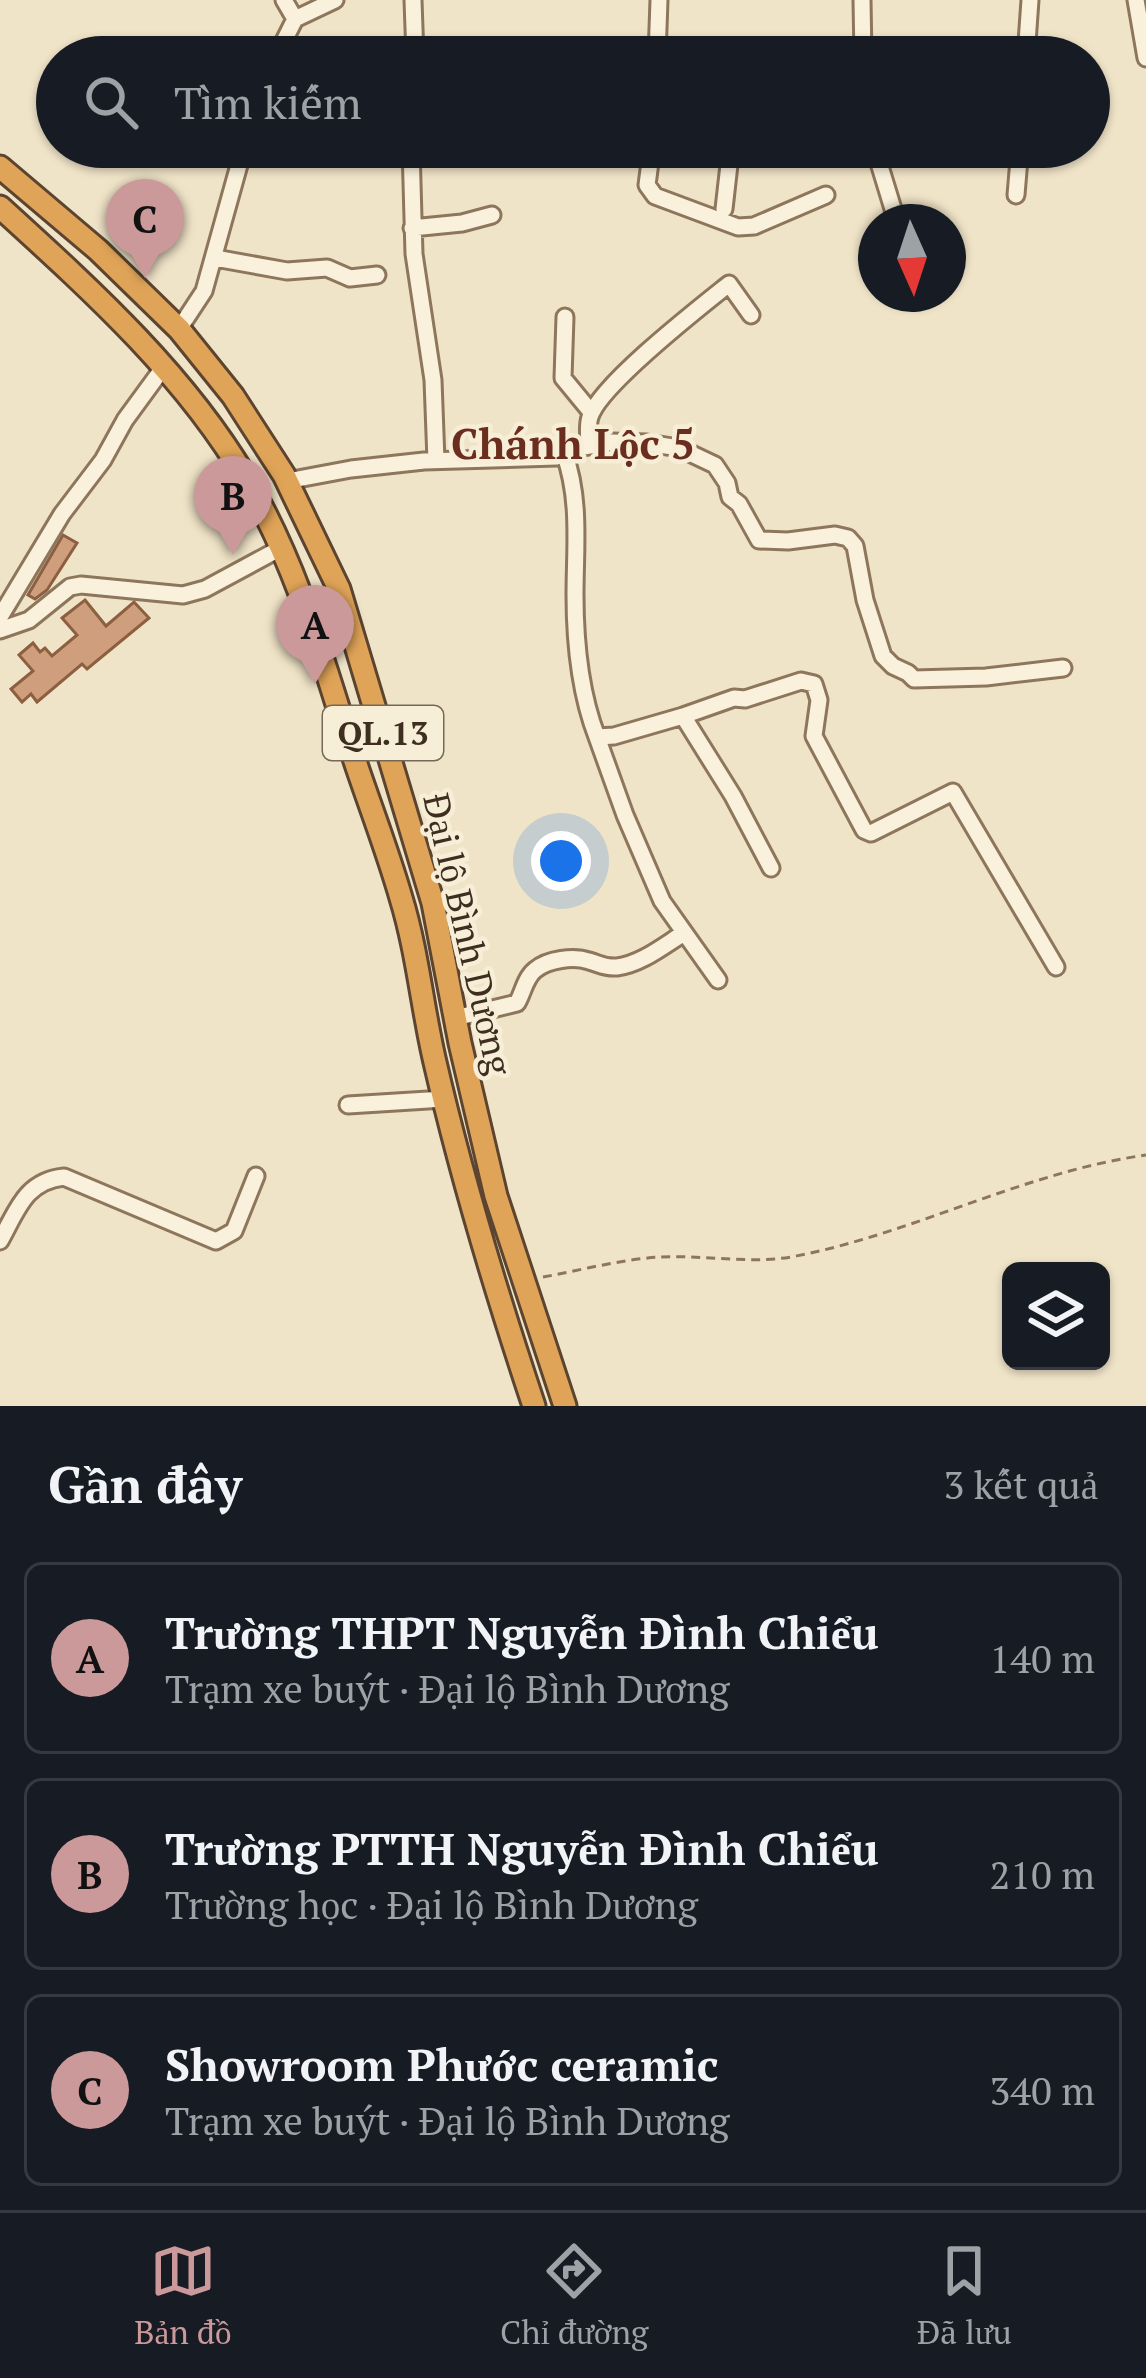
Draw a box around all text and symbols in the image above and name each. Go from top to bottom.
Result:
search box [36,36,1110,168]
icon: search [78,69,144,135]
text: Tìm kiếm [174,72,362,132]
pin: C [106,179,184,278]
north arrow [858,204,966,312]
district label: Chánh Lộc 5 [451,415,695,471]
pin: B [194,456,272,555]
pin: A [276,585,354,684]
road number: QL.13 [323,706,443,760]
street label: Đại lộ Bình Dương [413,789,524,1080]
your location [531,831,591,891]
map controls [1002,1262,1110,1370]
button: layers [1002,1262,1110,1370]
text: Gần đây [48,1450,242,1518]
text: 3 kết quả [943,1458,1098,1510]
text: Trường THPT Nguyễn Đình Chiểu [165,1602,879,1662]
text: A [76,1632,104,1684]
text: 140 m [990,1632,1095,1684]
text: Trạm xe buýt · Đại lộ Bình Dương [165,1662,730,1714]
text: Trường PTTH Nguyễn Đình Chiểu [165,1818,879,1878]
text: B [77,1848,103,1900]
text: 210 m [990,1848,1095,1900]
text: Trường học · Đại lộ Bình Dương [165,1878,698,1930]
text: Showroom Phước ceramic [165,2034,718,2094]
text: C [77,2064,103,2116]
text: 340 m [990,2064,1095,2116]
text: Trạm xe buýt · Đại lộ Bình Dương [165,2094,730,2146]
tab: Bản đồ [134,2238,232,2353]
tab: Chỉ đường [500,2238,648,2353]
tab: Đã lưu [917,2238,1012,2353]

